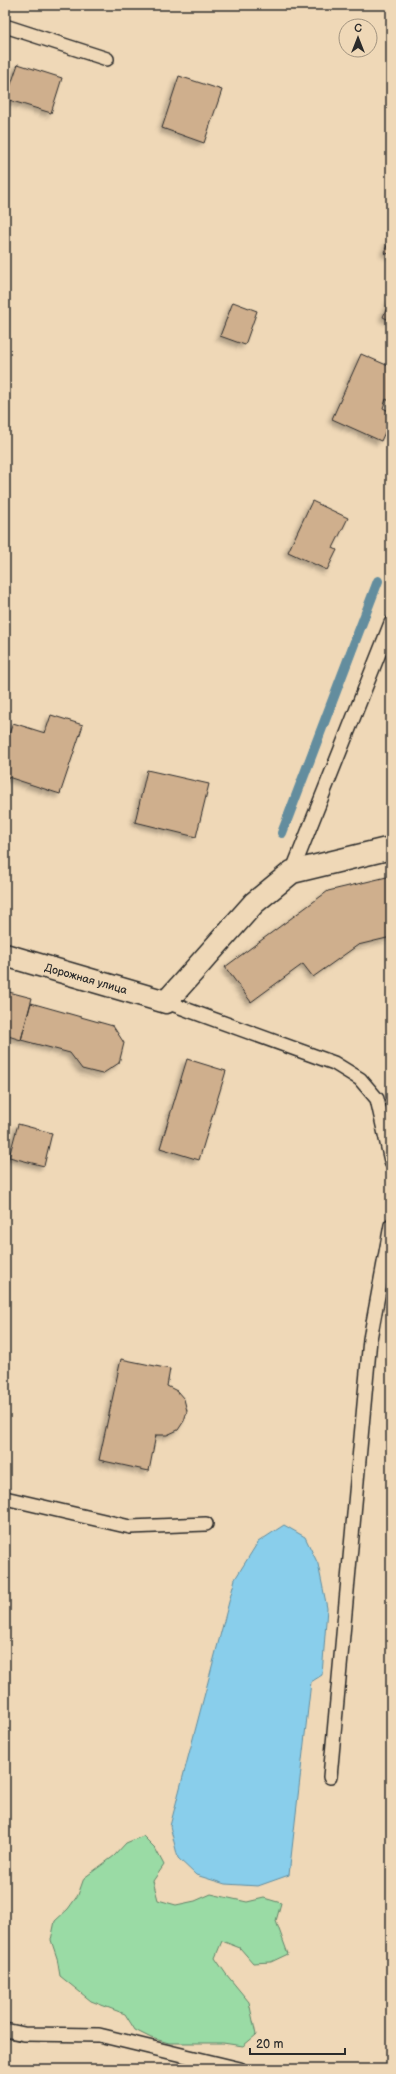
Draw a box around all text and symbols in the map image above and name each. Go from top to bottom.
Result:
north arrow [338,18,378,58]
text: С [354,22,362,35]
street label: Дорожная улица [43,961,129,997]
scale bar [250,2030,345,2056]
text: 20 m [256,2037,283,2052]

